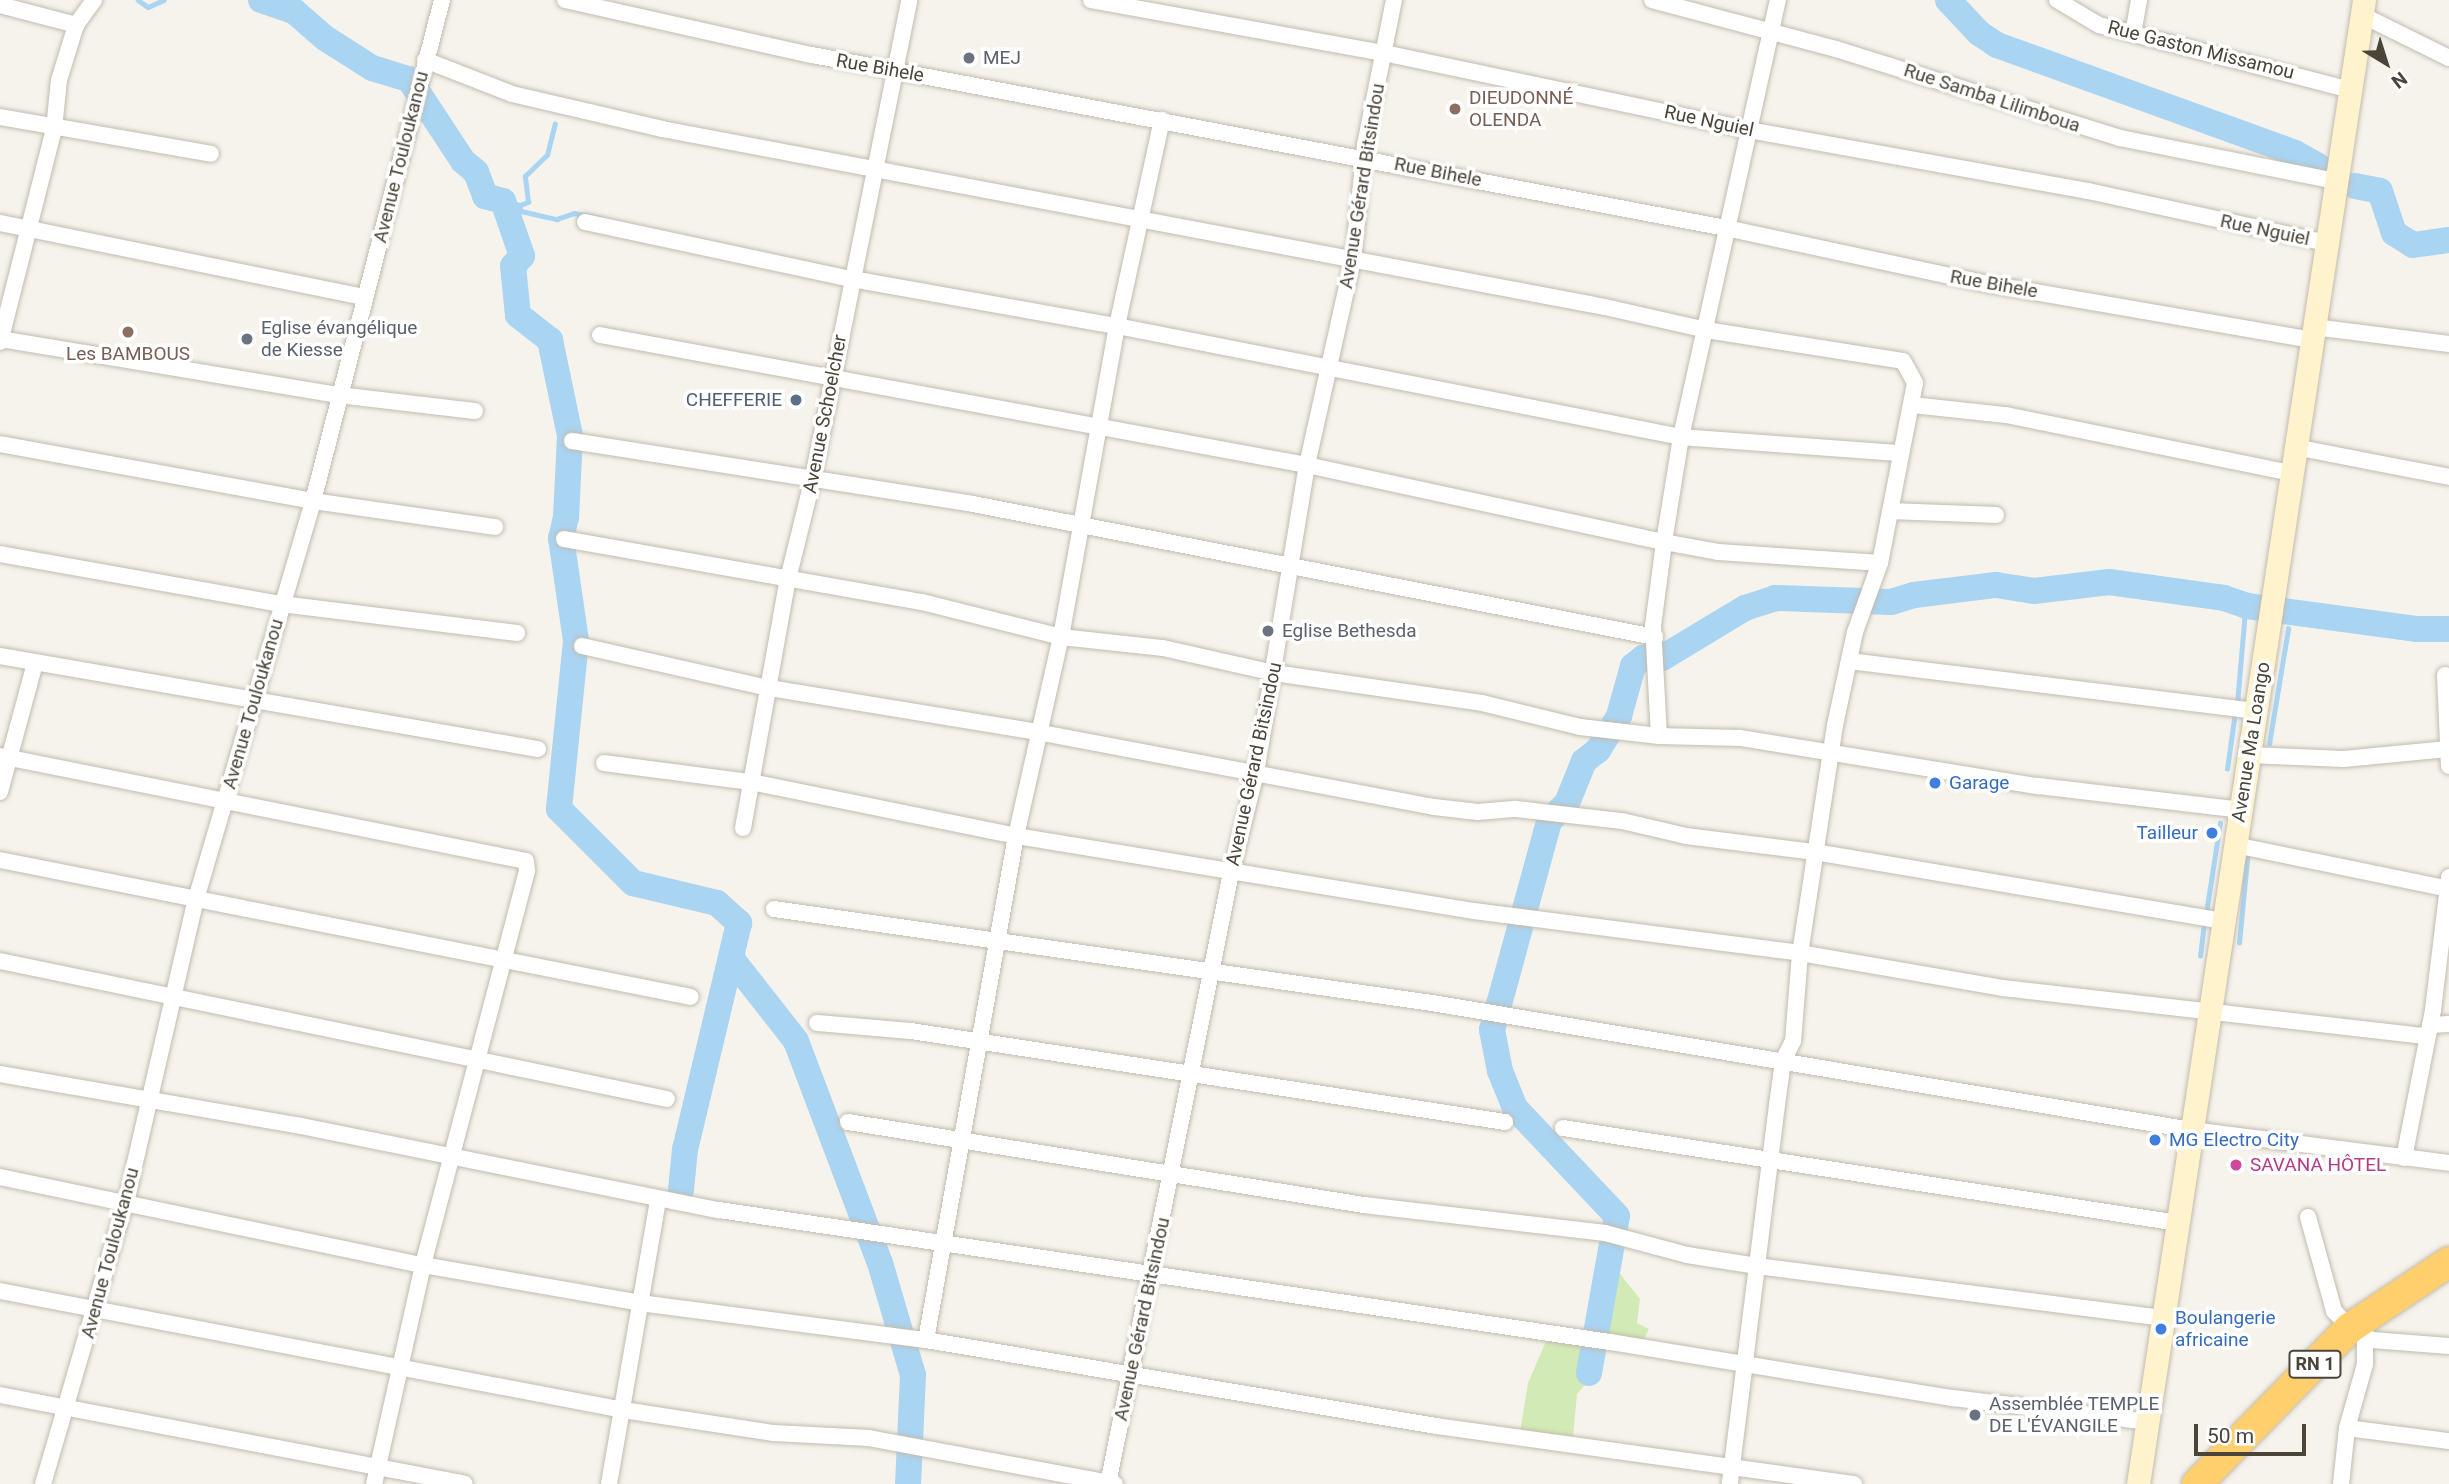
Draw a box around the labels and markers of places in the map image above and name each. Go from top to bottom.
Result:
place label: MEJ [983,47,1021,69]
marker: MEJ [961,50,977,66]
place label: DIEUDONNÉ OLENDA [1469,87,1573,131]
marker: DIEUDONNÉ OLENDA [1447,101,1463,117]
place label: Eglise évangélique de Kiesse [261,317,417,361]
marker: Les BAMBOUS [120,324,136,340]
marker: Eglise évangélique de Kiesse [239,331,255,347]
place label: Les BAMBOUS [66,343,190,365]
place label: CHEFFERIE [686,389,782,411]
marker: CHEFFERIE [788,392,804,408]
place label: Eglise Bethesda [1282,620,1417,642]
marker: Eglise Bethesda [1260,623,1276,639]
place label: Garage [1949,772,2009,794]
marker: Garage [1927,775,1943,791]
place label: Tailleur [2137,822,2198,844]
marker: Tailleur [2204,825,2220,841]
place label: MG Electro City [2169,1129,2299,1151]
marker: MG Electro City [2147,1132,2163,1148]
place label: SAVANA HÔTEL [2250,1154,2386,1176]
marker: SAVANA HÔTEL [2228,1157,2244,1173]
place label: Boulangerie africaine [2175,1307,2275,1351]
marker: Boulangerie africaine [2153,1321,2169,1337]
place label: Assemblée TEMPLE DE L'ÉVANGILE [1989,1393,2160,1437]
marker: Assemblée TEMPLE DE L'ÉVANGILE [1967,1407,1983,1423]

